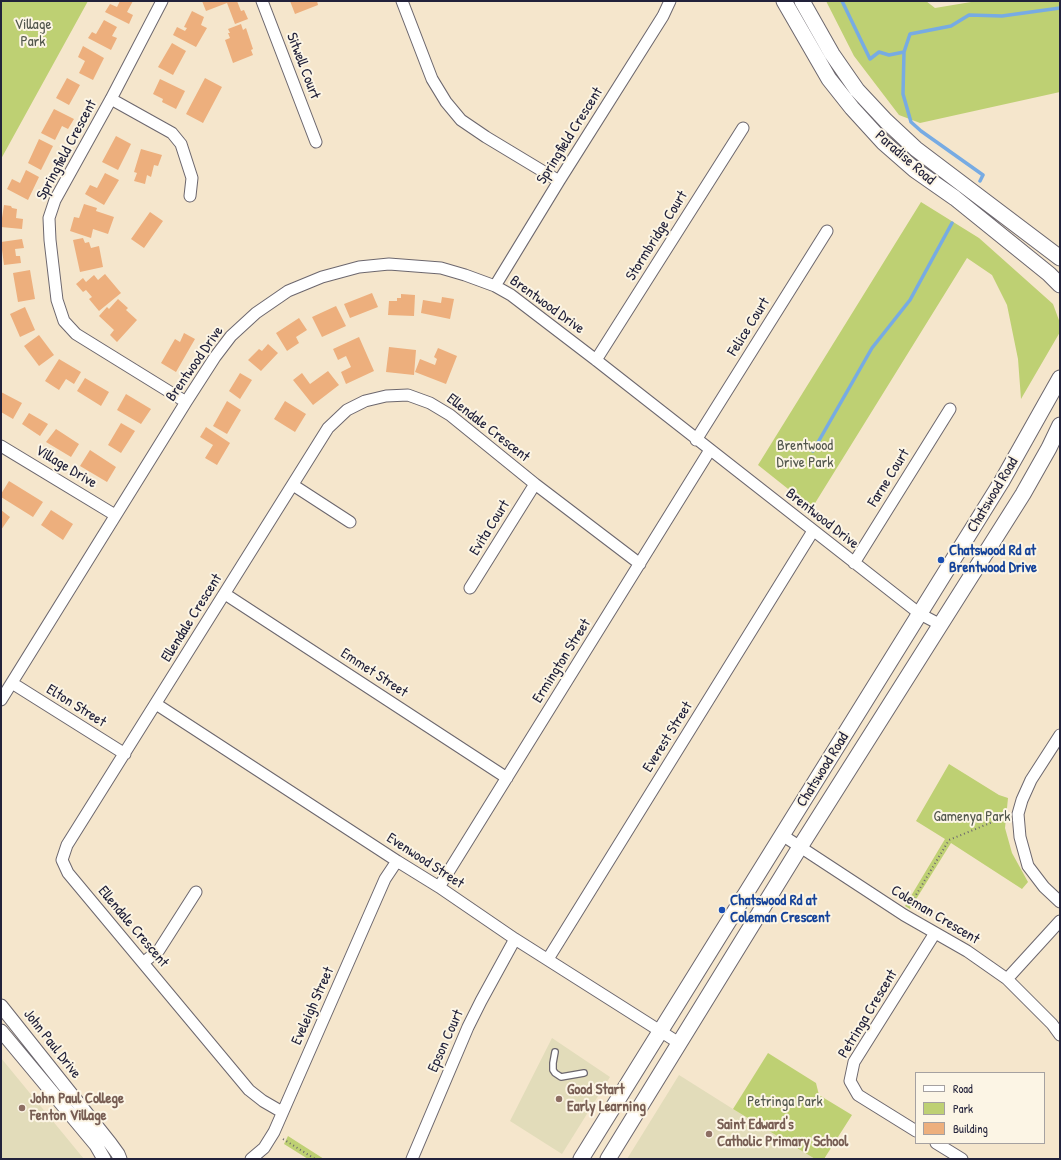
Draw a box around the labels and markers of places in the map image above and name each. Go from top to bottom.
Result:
place label: Chatswood Rd at Brentwood Drive [949,542,1037,577]
marker: Chatswood Rd at Brentwood Drive [936,555,946,565]
place label: Chatswood Rd at Coleman Crescent [730,892,830,927]
marker: Chatswood Rd at Coleman Crescent [717,905,727,915]
place label: Good Start Early Learning [567,1081,646,1116]
place label: John Paul College Fenton Village [30,1090,124,1125]
marker: Good Start Early Learning [554,1094,564,1104]
marker: John Paul College Fenton Village [17,1103,27,1113]
place label: Saint Edward's Catholic Primary School [717,1116,848,1151]
marker: Saint Edward's Catholic Primary School [704,1129,714,1139]

